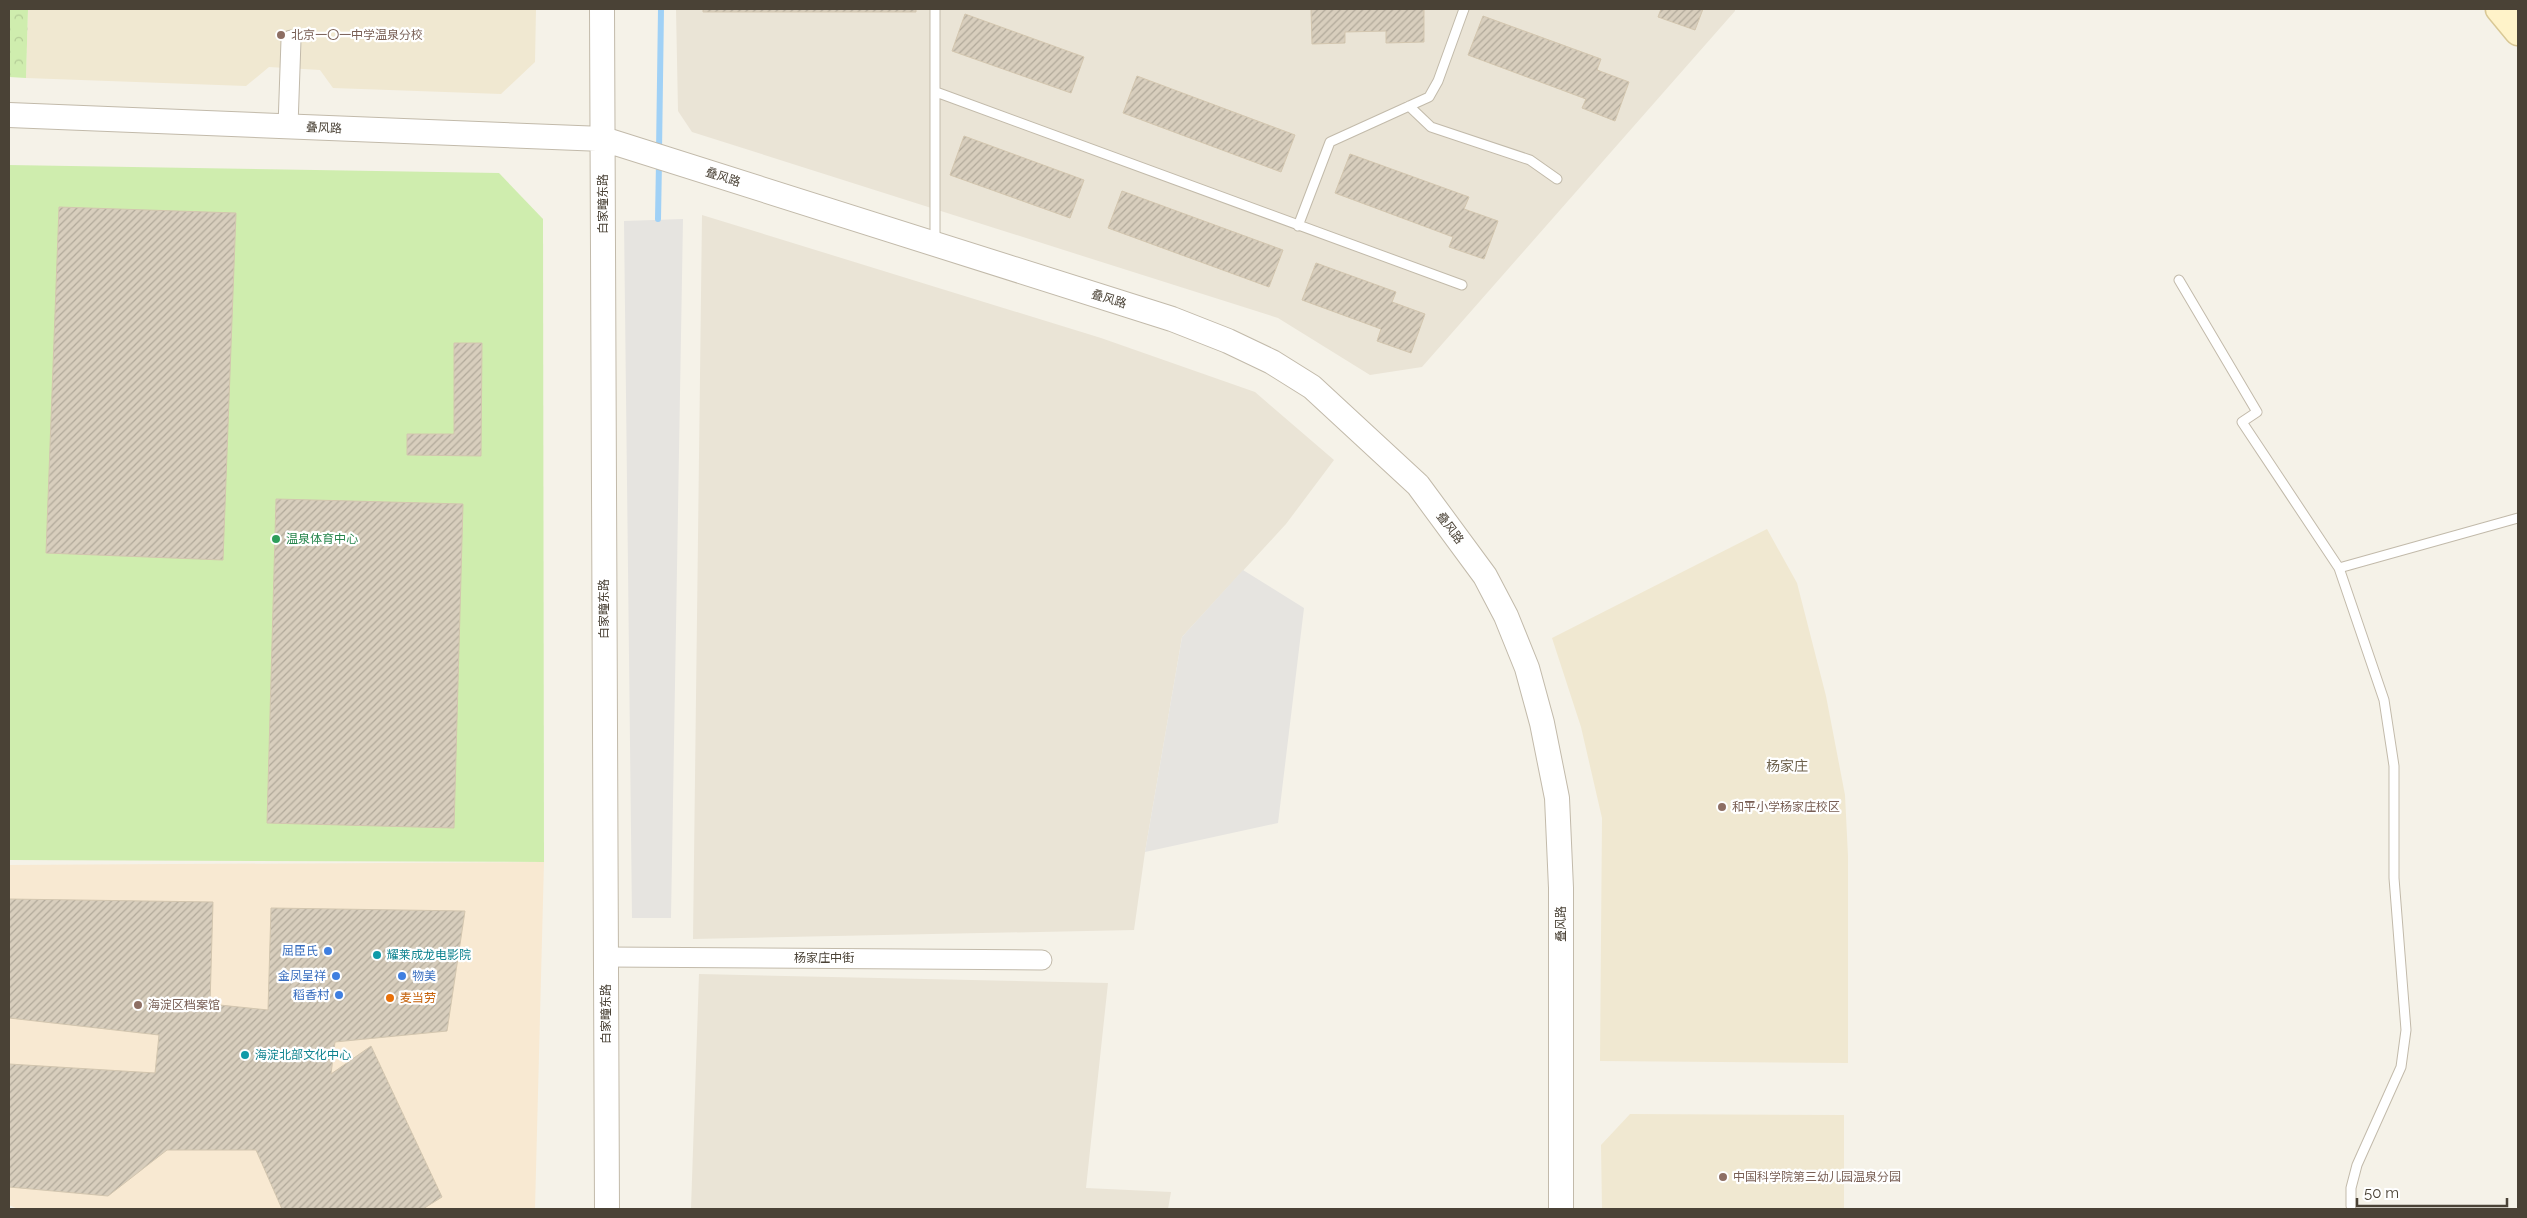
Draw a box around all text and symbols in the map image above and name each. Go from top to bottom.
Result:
place label: 北京一〇一中学温泉分校 [291,28,423,42]
marker: 北京一〇一中学温泉分校 [275,29,287,41]
street label: 叠风路 [306,120,342,136]
street label: 叠风路 [704,165,742,189]
street label: 白家疃东路 [596,174,610,234]
street label: 叠风路 [1090,287,1128,311]
street label: 叠风路 [1434,509,1466,547]
place label: 温泉体育中心 [286,532,358,546]
marker: 温泉体育中心 [270,533,282,545]
street label: 白家疃东路 [597,579,611,639]
district label: 杨家庄 [1766,758,1808,774]
place label: 和平小学杨家庄校区 [1732,800,1840,814]
marker: 和平小学杨家庄校区 [1716,801,1728,813]
street label: 叠风路 [1554,906,1568,942]
place label: 屈臣氏 [282,944,318,958]
marker: 屈臣氏 [322,945,334,957]
place label: 耀莱成龙电影院 [387,948,471,962]
marker: 耀莱成龙电影院 [371,949,383,961]
street label: 杨家庄中街 [794,951,854,965]
place label: 金凤呈祥 [278,969,326,983]
place label: 物美 [412,969,436,983]
marker: 金凤呈祥 [330,970,342,982]
marker: 物美 [396,970,408,982]
street label: 白家疃东路 [599,984,613,1044]
place label: 稻香村 [293,988,330,1002]
marker: 稻香村 [333,989,345,1001]
place label: 麦当劳 [400,991,436,1005]
marker: 麦当劳 [384,992,396,1004]
place label: 海淀区档案馆 [148,998,220,1012]
marker: 海淀区档案馆 [132,999,144,1011]
place label: 海淀北部文化中心 [255,1048,351,1062]
marker: 海淀北部文化中心 [239,1049,251,1061]
place label: 中国科学院第三幼儿园温泉分园 [1733,1170,1901,1184]
marker: 中国科学院第三幼儿园温泉分园 [1717,1171,1729,1183]
scale bar [2357,1176,2507,1208]
text: 50 m [2364,1184,2399,1202]

